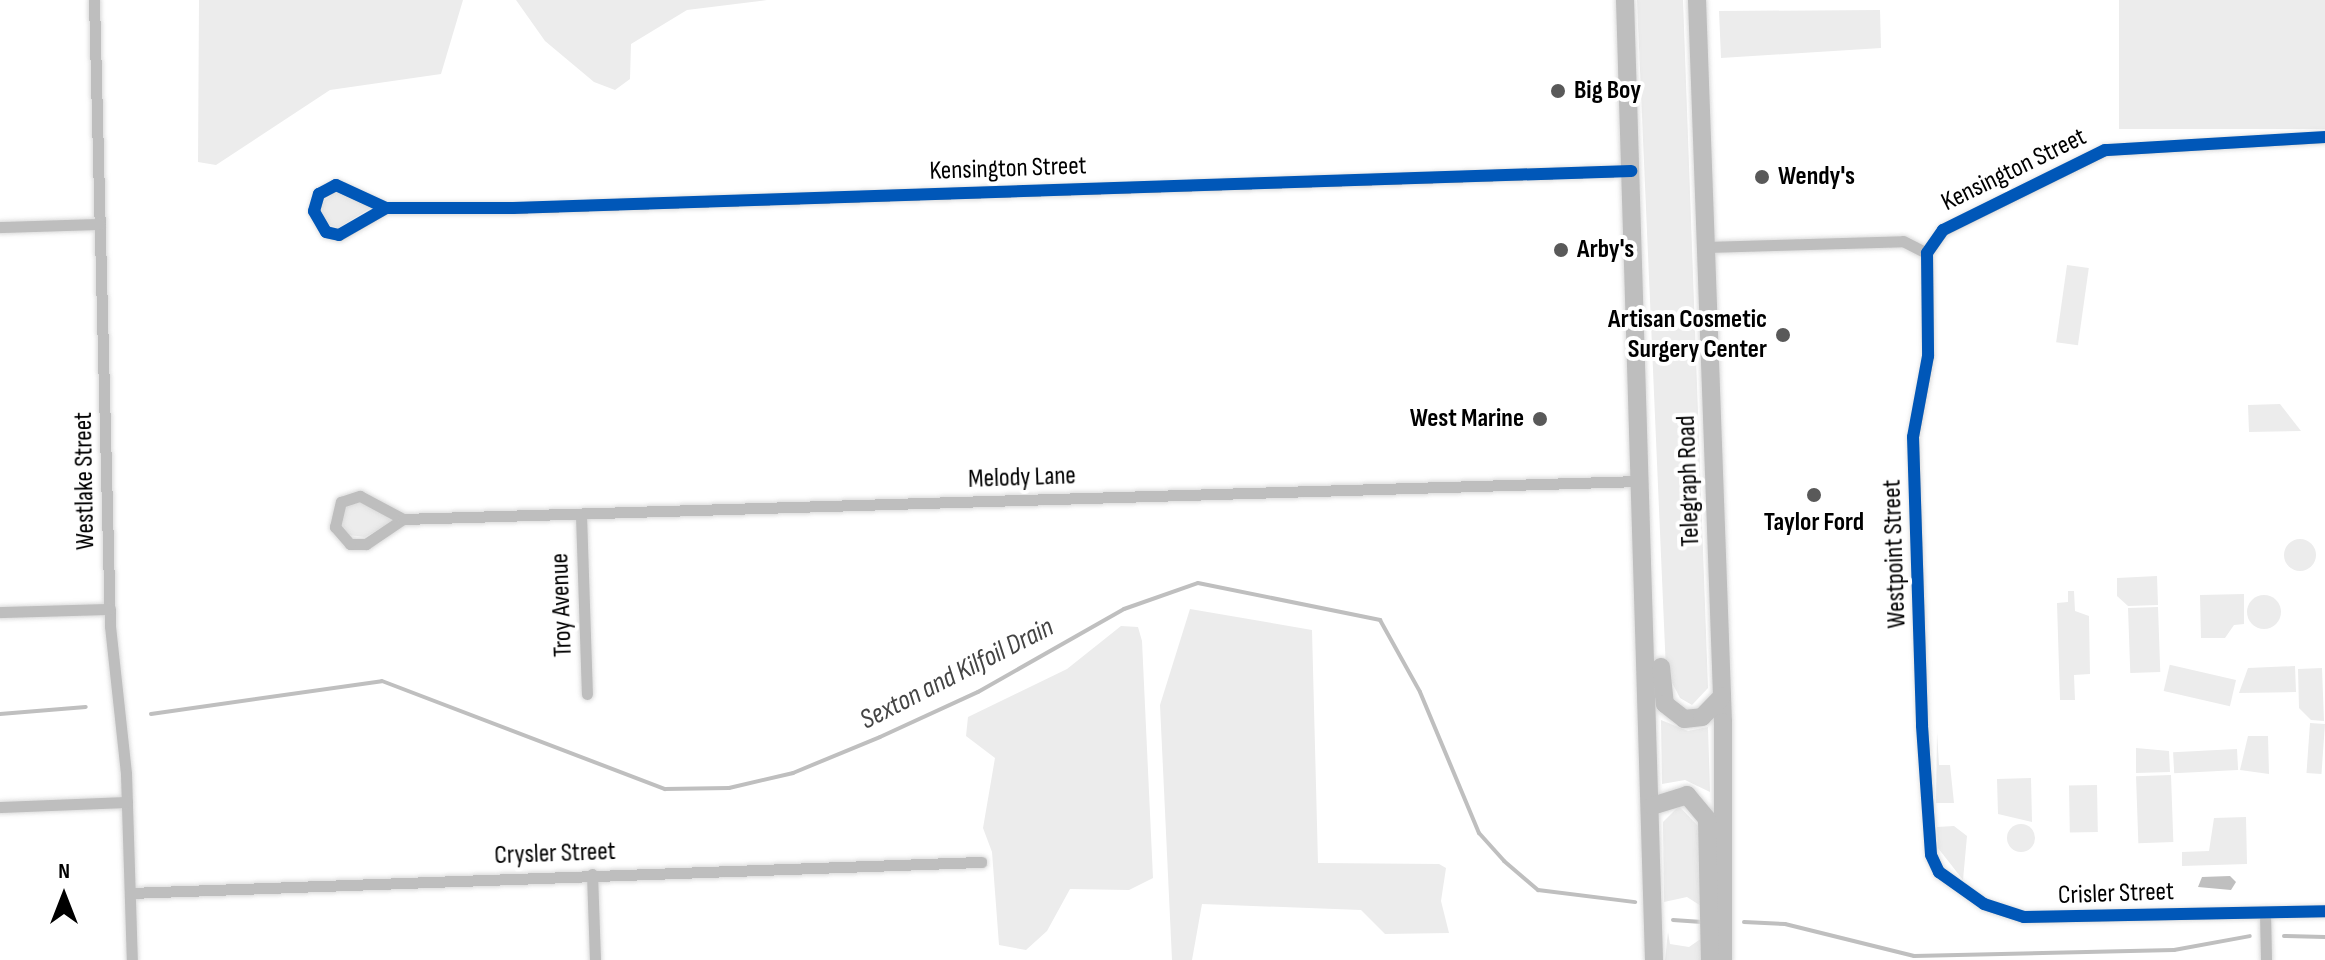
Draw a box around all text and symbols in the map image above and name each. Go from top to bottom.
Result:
place label: Big Boy [1574,75,1641,107]
marker: Big Boy [1549,82,1567,100]
street label: Kensington Street [1937,122,2091,218]
street label: Kensington Street [929,151,1087,187]
place label: Wendy's [1778,161,1855,193]
marker: Wendy's [1753,168,1771,186]
place label: Arby's [1577,234,1634,266]
marker: Arby's [1552,241,1570,259]
place label: Artisan Cosmetic Surgery Center [1608,304,1767,366]
marker: Artisan Cosmetic Surgery Center [1774,326,1792,344]
place label: West Marine [1410,403,1524,435]
marker: West Marine [1531,410,1549,428]
street label: Westlake Street [68,412,102,550]
street label: Telegraph Road [1671,415,1707,547]
street label: Melody Lane [968,461,1076,495]
street label: Westpoint Street [1877,479,1913,629]
marker: Taylor Ford [1805,486,1823,504]
place label: Taylor Ford [1764,507,1864,539]
street label: Troy Avenue [545,552,579,658]
water label: Sexton and Kilfoil Drain [855,611,1059,737]
street label: Crysler Street [494,836,616,872]
north arrow [24,856,104,936]
text: N [58,858,70,885]
street label: Crisler Street [2058,876,2174,912]

